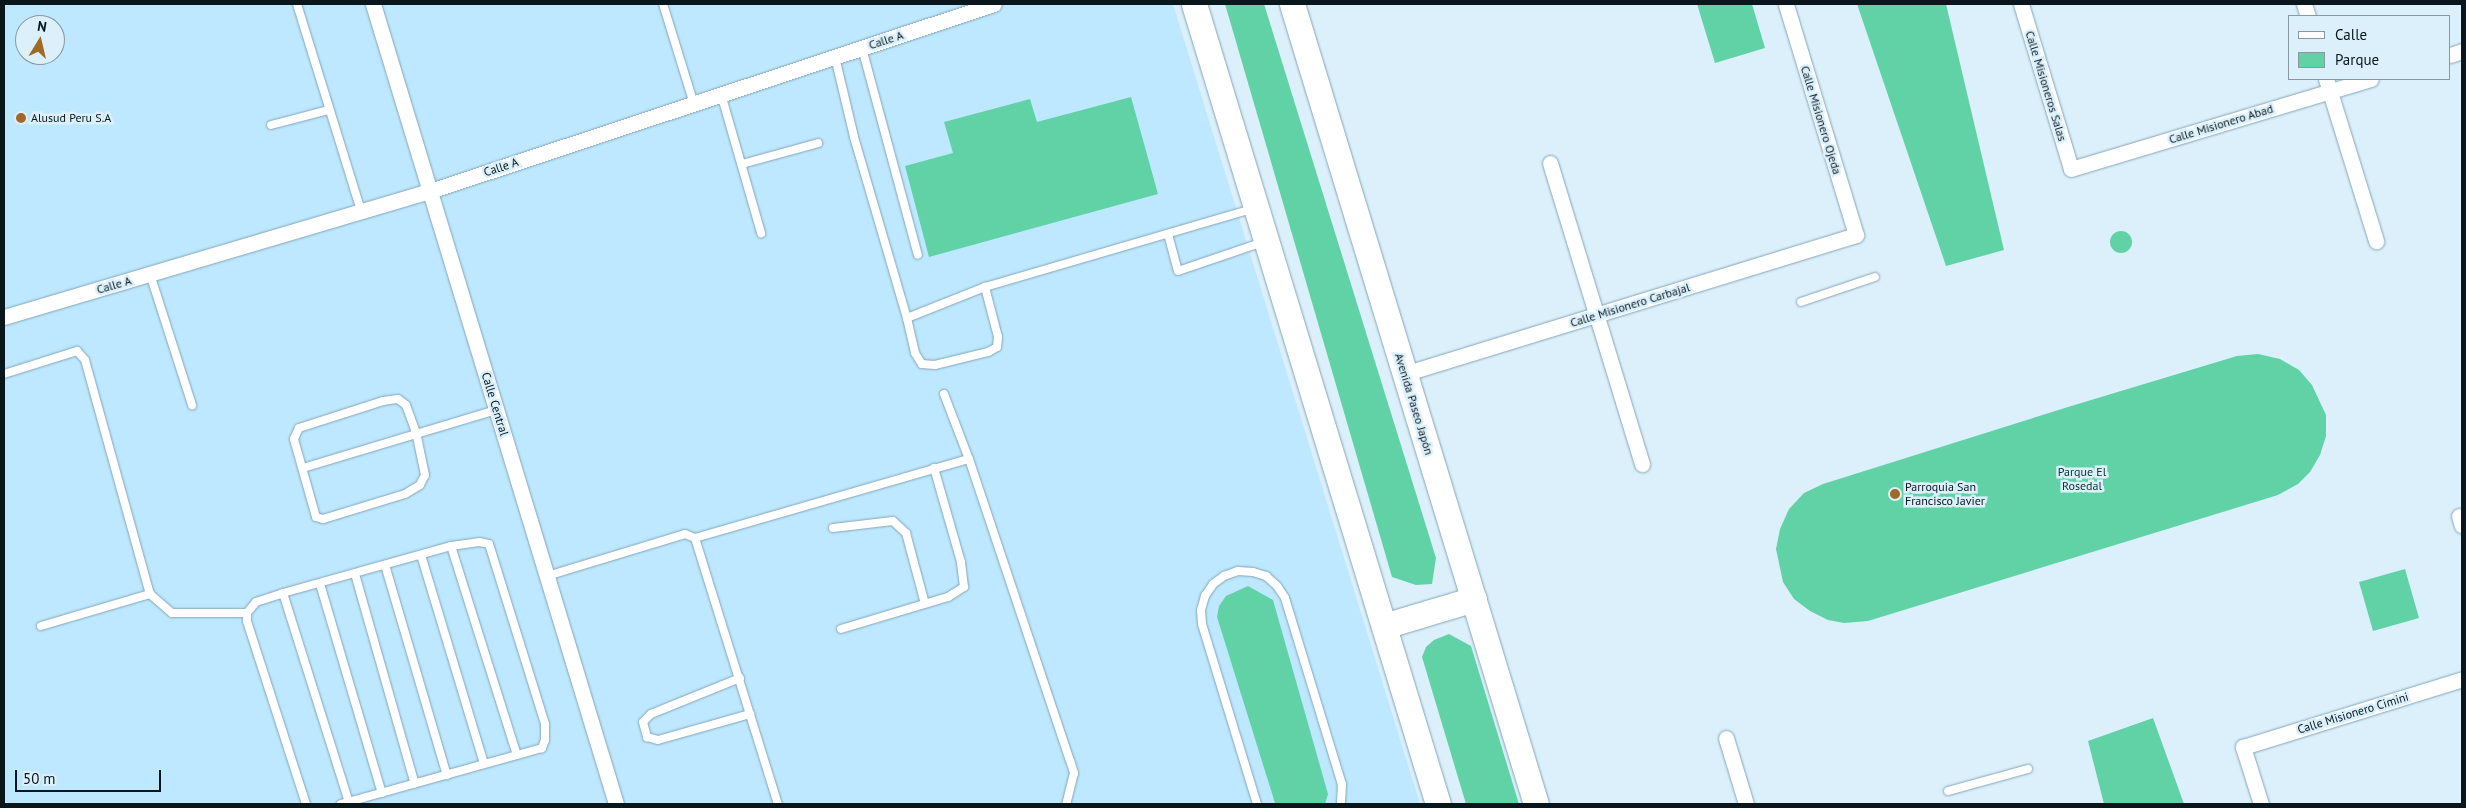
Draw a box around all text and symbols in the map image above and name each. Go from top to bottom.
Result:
north arrow [15,15,65,65]
legend [2288,15,2451,80]
text: N [36,17,48,36]
text: Calle [2335,25,2367,44]
street label: Calle A [867,28,905,52]
street label: Calle Misioneros Salas [2022,29,2070,143]
text: Parque [2335,50,2379,69]
street label: Calle Misionero Ojeda [1798,64,1844,176]
street label: Calle Misionero Abad [2167,101,2275,147]
place label: Alusud Peru S.A [31,111,111,125]
marker: Alusud Peru S.A [15,112,27,124]
street label: Calle A [482,155,520,179]
street label: Calle A [95,273,133,297]
street label: Calle Misionero Carbajal [1568,280,1692,330]
street label: Avenida Paseo Japón [1392,351,1436,457]
street label: Calle Central [479,371,511,437]
park label: Parque El Rosedal [2058,465,2106,493]
place label: Parroquia San Francisco Javier [1905,480,1985,508]
marker: Parroquia San Francisco Javier [1889,488,1901,500]
street label: Calle Misionero Cimini [2296,689,2410,737]
scale bar [18,760,164,792]
text: 50 m [23,769,56,788]

